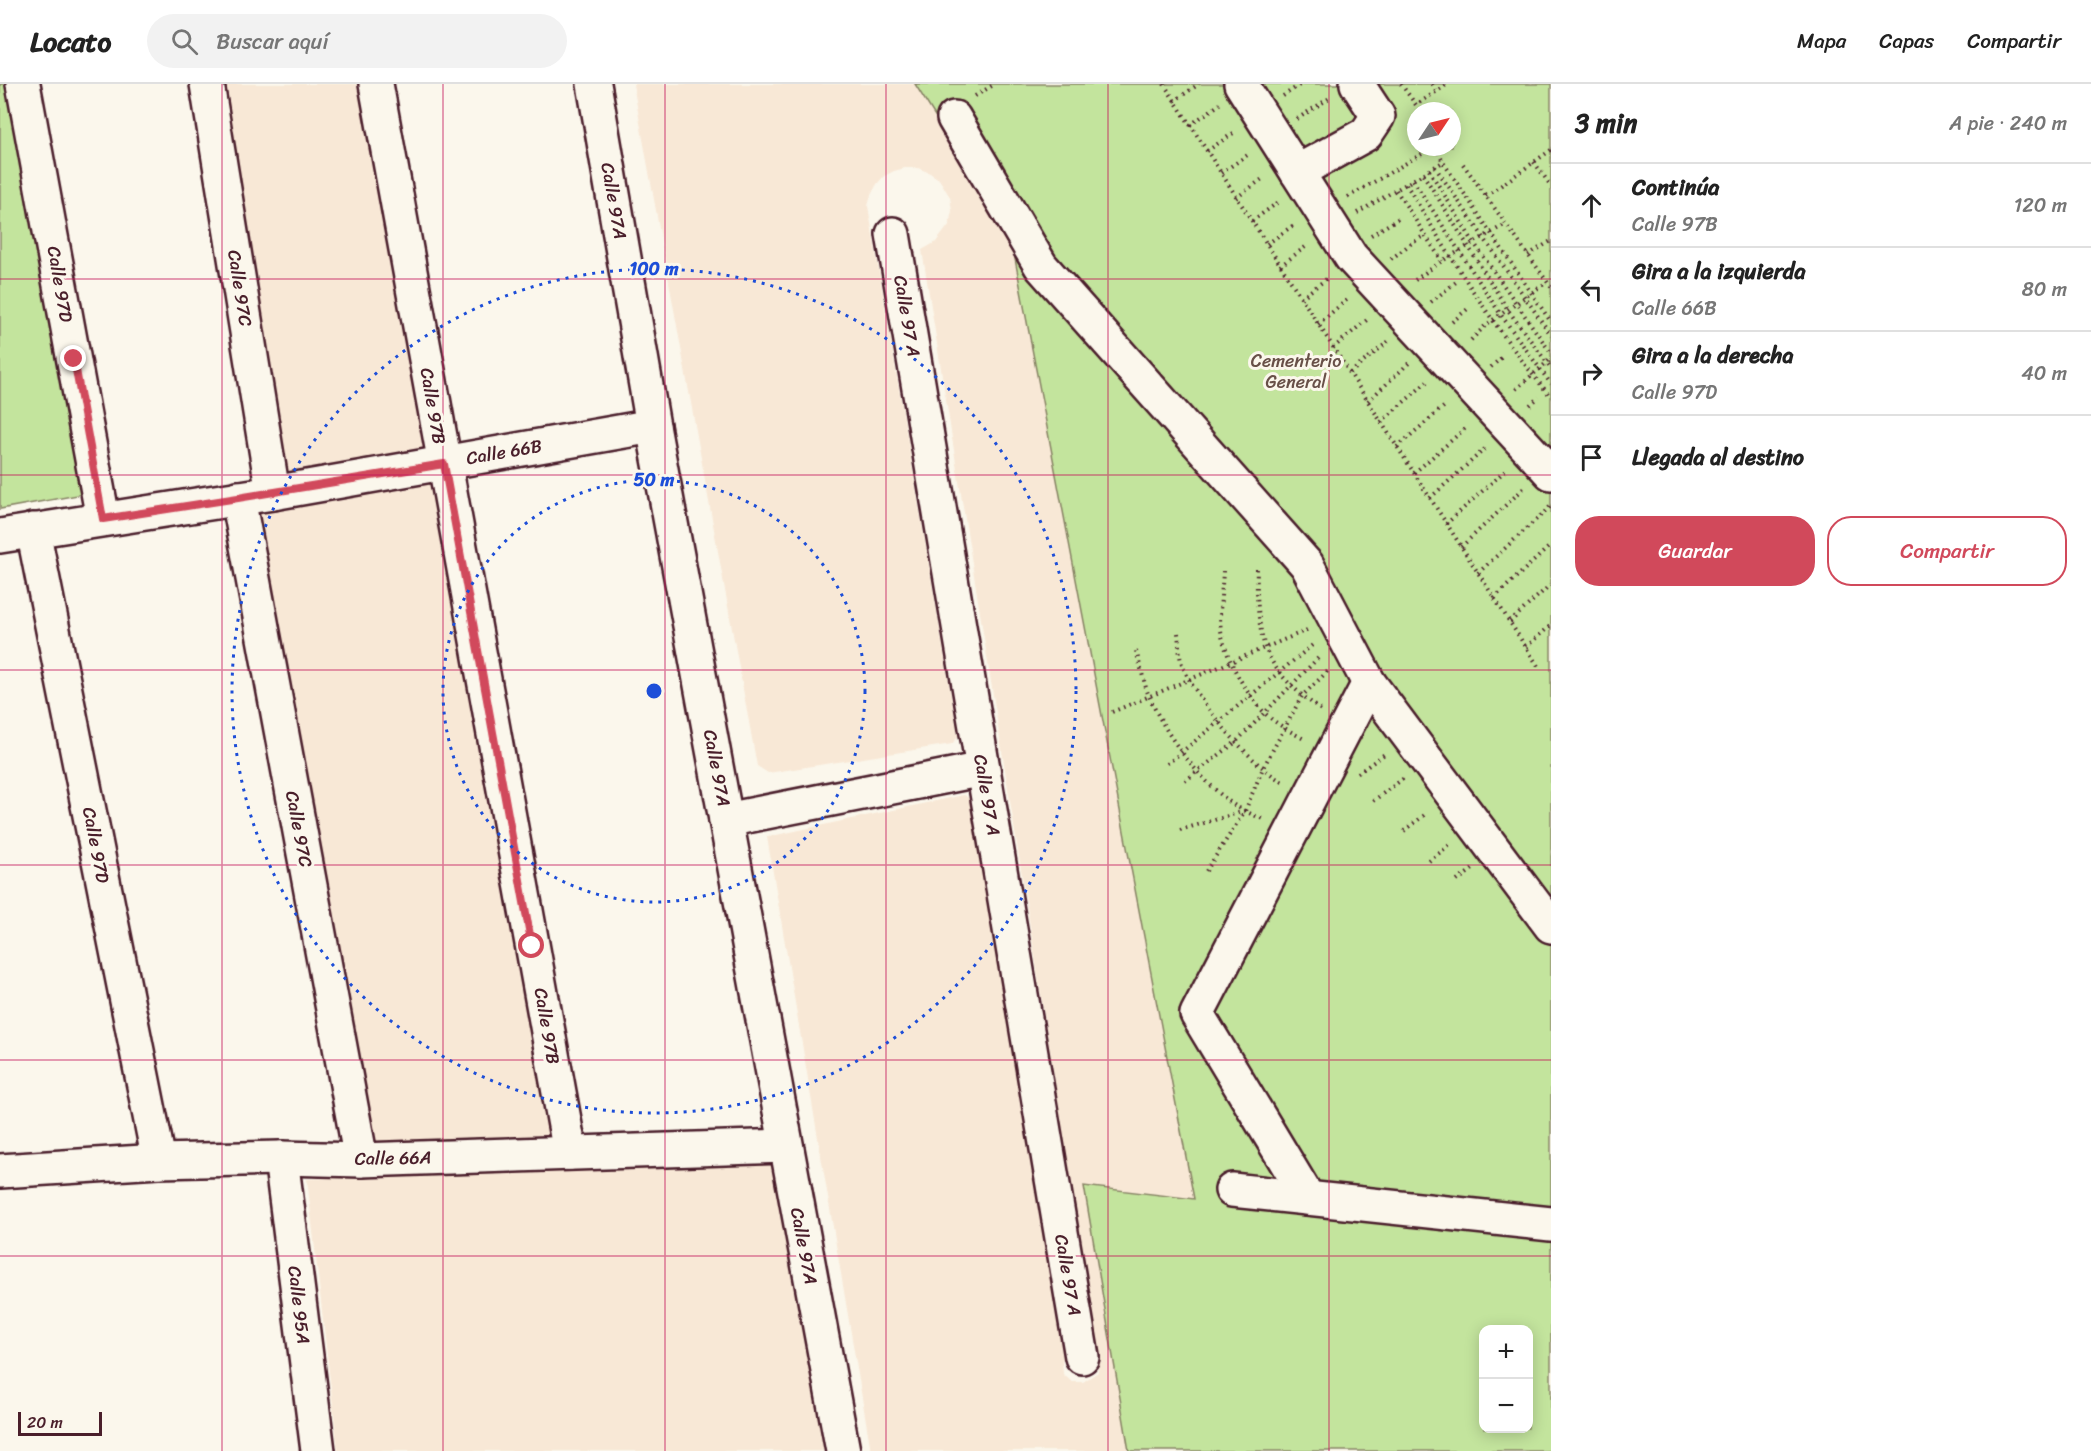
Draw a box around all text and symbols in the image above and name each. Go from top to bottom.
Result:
search box [147,14,567,68]
text: Locato [30,17,111,66]
text: Buscar aquí [216,22,328,61]
text: Mapa [1797,22,1846,60]
text: Capas [1879,22,1934,60]
text: Compartir [1967,22,2061,60]
icon: search [168,25,201,58]
text: 3 min [1575,100,1637,146]
north arrow [1407,102,1461,156]
text: A pie · 240 m [1949,106,2067,141]
street label: Calle 97A [592,160,636,242]
text: Continúa [1632,168,1719,207]
text: 120 m [2014,188,2067,223]
icon: ahead [1575,189,1608,222]
text: Calle 97B [1632,207,1718,242]
street label: Calle 97D [38,244,82,325]
street label: Calle 97C [218,247,262,329]
text: Gira a la izquierda [1632,252,1805,291]
text: 100 m [630,253,679,285]
text: 80 m [2022,272,2067,307]
street label: Calle 97 A [884,273,930,359]
icon: left [1575,273,1608,306]
text: Calle 66B [1632,291,1717,326]
text: Gira a la derecha [1632,336,1793,375]
route end [60,345,86,371]
park label: Cementerio General [1251,345,1341,398]
text: 40 m [2021,356,2067,391]
icon: right [1575,357,1608,390]
street label: Calle 97B [411,365,455,447]
text: Calle 97D [1632,375,1717,410]
street label: Calle 66B [464,430,544,474]
text: Llegada al destino [1632,438,1804,477]
icon: arrive [1575,441,1608,474]
text: 50 m [634,464,675,496]
button: Guardar [1575,516,1815,586]
button: Compartir [1827,516,2067,586]
centre of rings [644,681,664,701]
street label: Calle 97A [694,727,740,809]
street label: Calle 97 A [964,752,1010,838]
street label: Calle 97C [276,788,322,871]
street label: Calle 97D [73,804,119,886]
route start [518,932,544,958]
street label: Calle 97B [525,985,569,1067]
street label: Calle 66A [354,1141,432,1175]
street label: Calle 97A [781,1205,827,1287]
street label: Calle 97 A [1045,1232,1091,1318]
street label: Calle 95A [278,1264,320,1346]
map controls [1479,1325,1533,1433]
button: + [1479,1325,1533,1379]
button: − [1479,1379,1533,1433]
text: 20 m [27,1408,63,1437]
scale bar [18,1409,102,1436]

